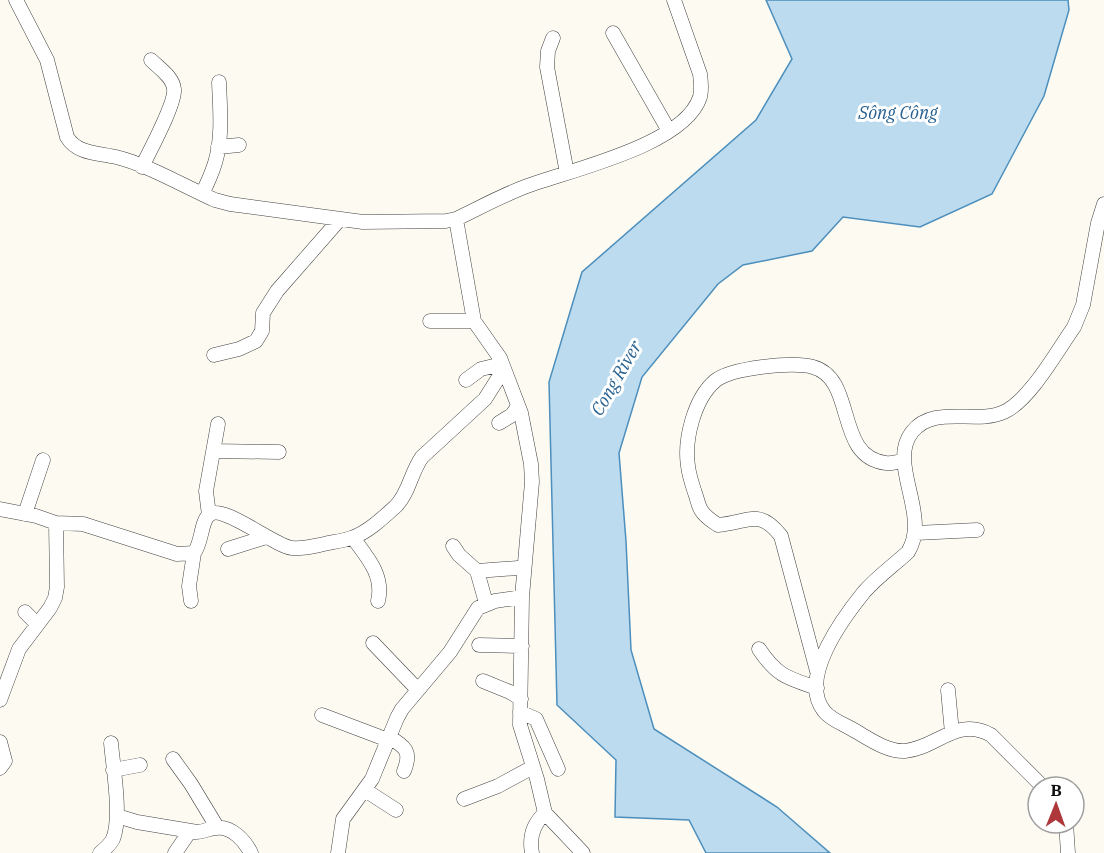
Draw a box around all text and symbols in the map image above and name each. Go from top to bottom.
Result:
water label: Sông Công [857,101,938,124]
water label: Cong River [585,336,647,419]
north arrow [1026,775,1086,835]
text: B [1050,780,1062,800]

